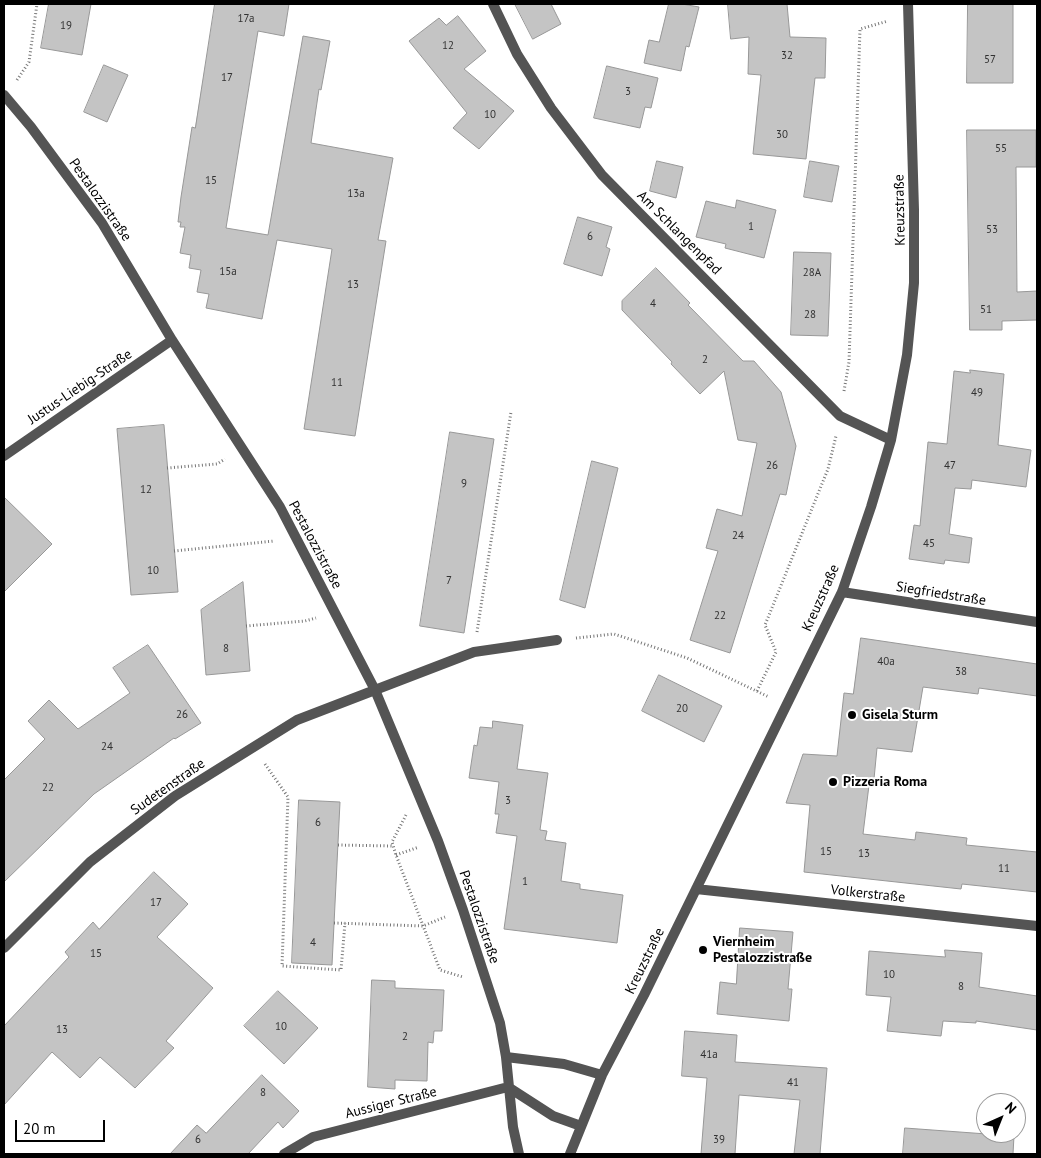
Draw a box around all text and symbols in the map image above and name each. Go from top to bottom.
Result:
house number: 17a [238,12,254,26]
house number: 19 [60,19,72,33]
house number: 12 [442,39,454,53]
house number: 32 [781,49,793,63]
house number: 57 [984,53,996,67]
house number: 17 [221,71,233,85]
house number: 3 [625,85,631,99]
house number: 10 [484,108,496,122]
house number: 30 [776,128,788,142]
house number: 55 [995,142,1007,156]
street label: Pestalozzistraße [65,155,135,245]
house number: 15 [205,174,217,188]
street label: Kreuzstraße [891,174,909,246]
house number: 13a [347,187,365,201]
street label: Am Schlangenpfad [633,187,725,279]
house number: 1 [748,220,754,234]
house number: 53 [986,223,998,237]
house number: 6 [587,230,593,244]
house number: 15a [219,265,237,279]
house number: 28A [803,266,821,280]
house number: 13 [347,278,359,292]
house number: 4 [650,297,656,311]
house number: 51 [980,303,992,317]
house number: 28 [804,308,816,322]
street label: Justus-Liebig-Straße [25,346,135,428]
house number: 2 [702,353,708,367]
house number: 11 [331,376,343,390]
house number: 49 [971,386,983,400]
house number: 26 [766,459,778,473]
house number: 47 [944,459,956,473]
house number: 9 [461,477,467,491]
house number: 12 [140,483,152,497]
street label: Pestalozzistraße [285,498,345,592]
house number: 24 [732,529,744,543]
house number: 45 [923,537,935,551]
street label: Kreuzstraße [799,562,843,634]
house number: 10 [147,564,159,578]
house number: 7 [446,574,452,588]
street label: Siegfriedstraße [895,579,987,609]
house number: 22 [714,609,726,623]
house number: 8 [223,642,229,656]
house number: 40a [877,655,895,669]
house number: 38 [955,665,967,679]
house number: 20 [676,702,688,716]
place label: Gisela Sturm [862,707,938,723]
house number: 26 [176,708,188,722]
marker: Gisela Sturm [846,709,858,721]
house number: 24 [101,740,113,754]
street label: Sudetenstraße [128,755,208,819]
place label: Pizzeria Roma [843,774,927,790]
marker: Pizzeria Roma [827,776,839,788]
house number: 22 [42,781,54,795]
house number: 3 [505,794,511,808]
house number: 6 [315,816,321,830]
house number: 15 [820,845,832,859]
house number: 13 [858,847,870,861]
house number: 11 [998,862,1010,876]
street label: Pestalozzistraße [455,868,503,966]
house number: 1 [522,875,528,889]
street label: Volkerstraße [830,882,906,906]
house number: 17 [150,896,162,910]
street label: Kreuzstraße [622,925,668,997]
place label: Viernheim Pestalozzistraße [713,934,812,966]
house number: 4 [310,936,316,950]
marker: Viernheim Pestalozzistraße [697,944,709,956]
house number: 15 [90,947,102,961]
house number: 10 [883,968,895,982]
house number: 8 [958,980,964,994]
house number: 10 [275,1020,287,1034]
house number: 13 [56,1023,68,1037]
house number: 2 [402,1030,408,1044]
house number: 41a [700,1048,718,1062]
house number: 41 [787,1076,799,1090]
street label: Aussiger Straße [344,1084,438,1122]
house number: 8 [260,1086,266,1100]
north arrow [976,1093,1026,1143]
text: N [1001,1098,1020,1118]
scale bar [18,1110,108,1142]
text: 20 m [23,1119,56,1138]
house number: 6 [195,1133,201,1147]
house number: 39 [713,1133,725,1147]

